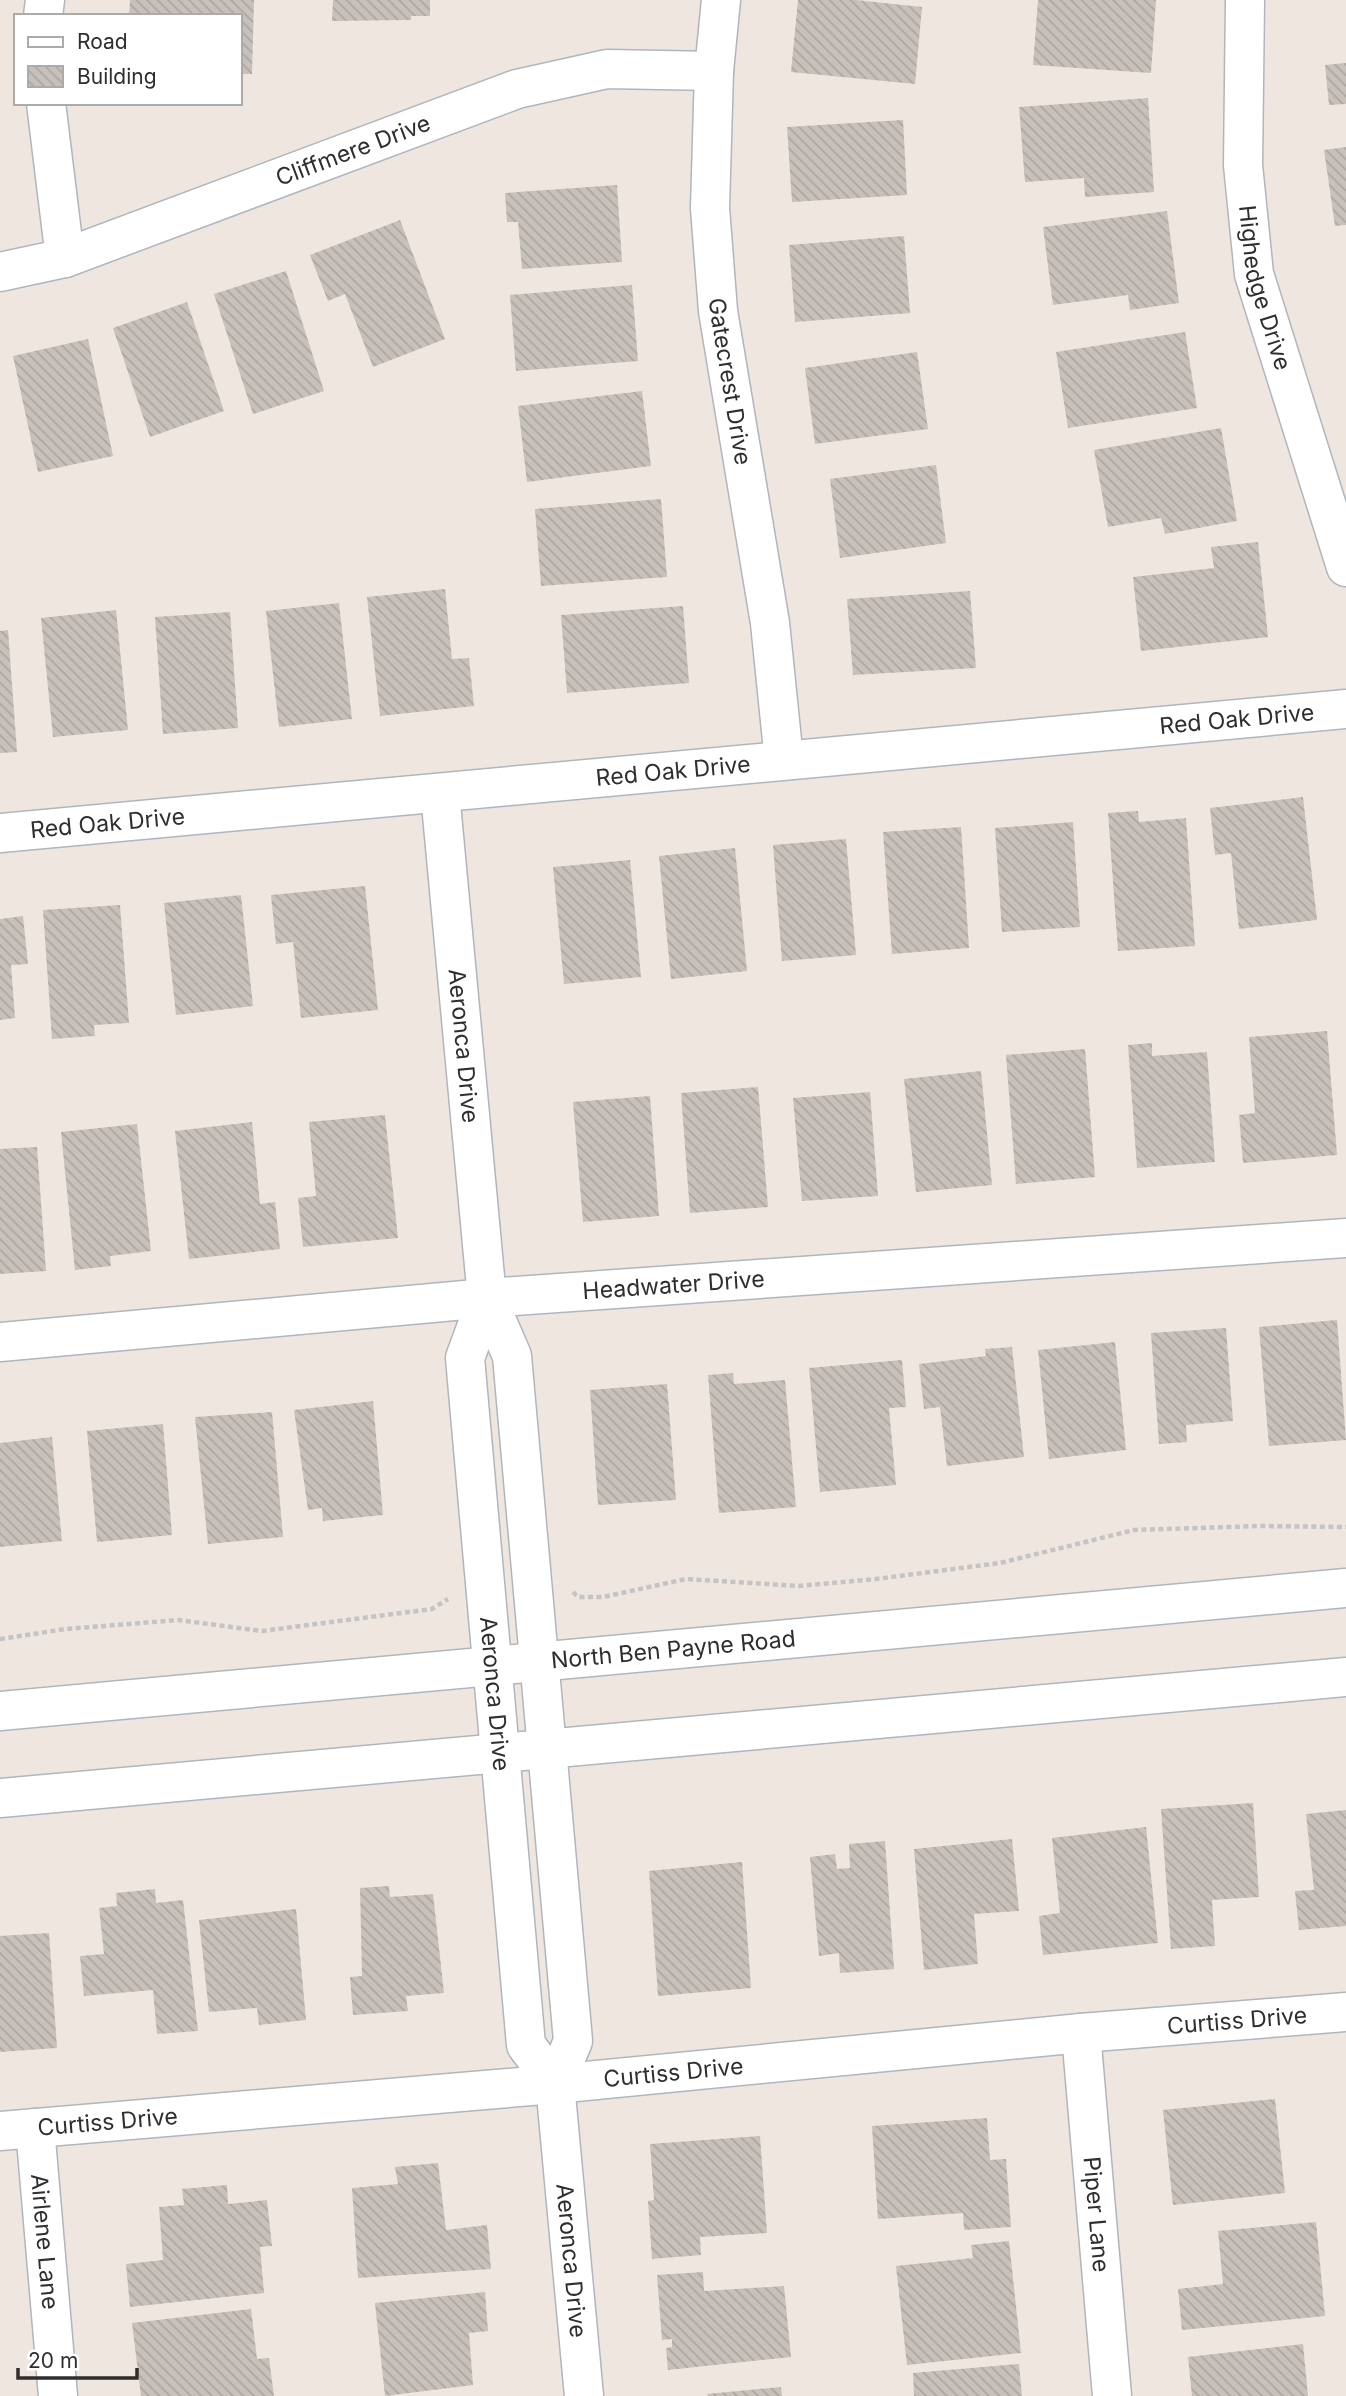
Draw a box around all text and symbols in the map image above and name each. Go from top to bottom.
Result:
legend [14,14,242,105]
text: Road [77,29,128,54]
text: Building [77,64,157,89]
street label: Cliffmere Drive [272,109,434,192]
street label: Highedge Drive [1233,204,1297,374]
street label: Gatecrest Drive [703,297,757,467]
street label: Red Oak Drive [1158,698,1315,740]
street label: Red Oak Drive [595,750,752,792]
street label: Red Oak Drive [29,802,186,844]
street label: Aeronca Drive [442,968,485,1124]
street label: Headwater Drive [582,1265,766,1305]
street label: Aeronca Drive [474,1615,516,1772]
street label: North Ben Payne Road [550,1624,797,1675]
street label: Curtiss Drive [1166,2001,1308,2040]
street label: Curtiss Drive [602,2052,745,2093]
street label: Curtiss Drive [36,2102,179,2142]
street label: Piper Lane [1078,2155,1115,2273]
street label: Airlene Lane [25,2173,65,2311]
street label: Aeronca Drive [550,2182,593,2339]
scale bar [18,2336,136,2380]
text: 20 m [28,2348,78,2373]

